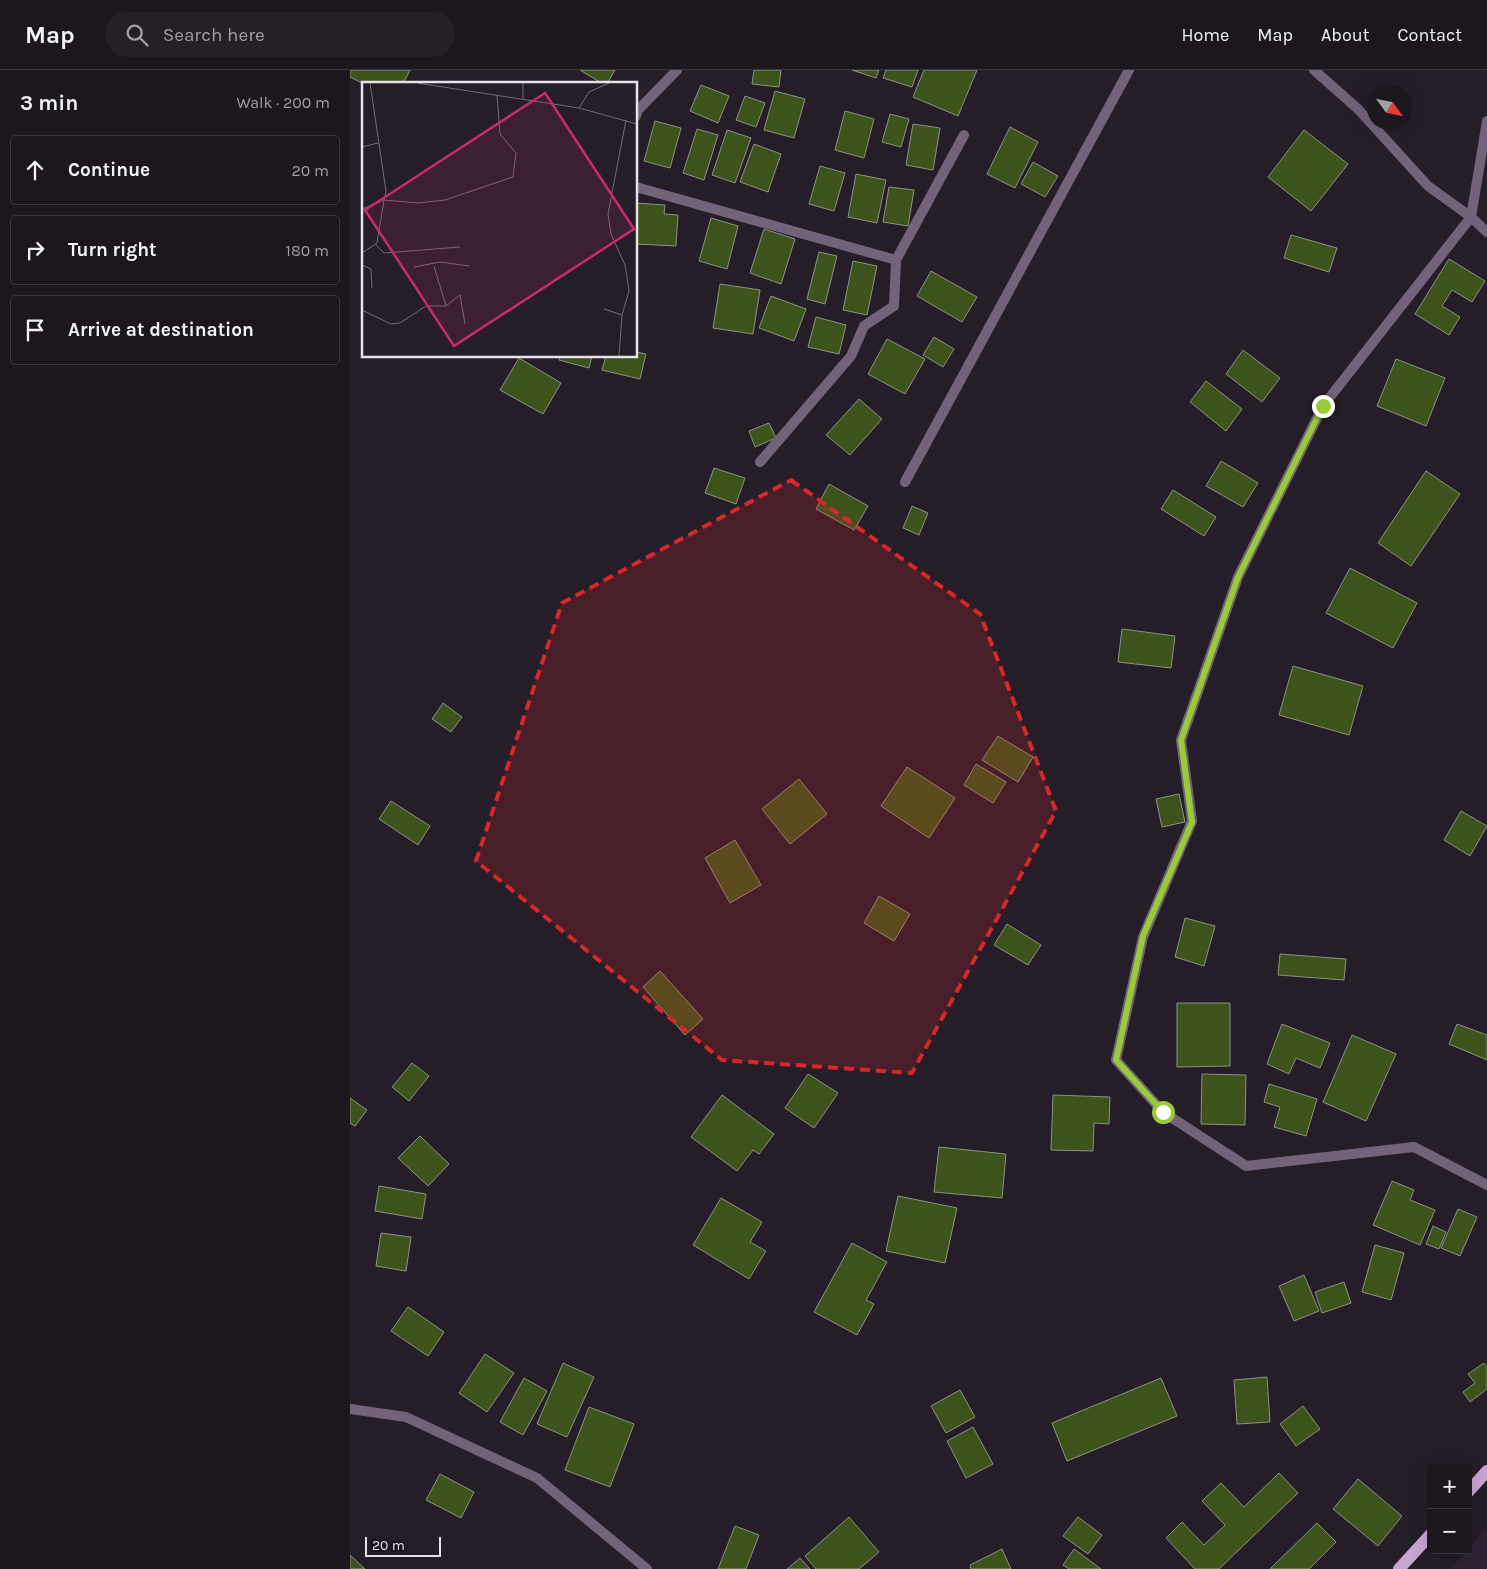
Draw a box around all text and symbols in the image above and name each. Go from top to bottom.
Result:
search box [105,12,455,57]
text: Map [25,21,75,49]
icon: search [123,21,151,49]
text: Search here [163,24,265,46]
text: Home [1181,24,1229,46]
text: Map [1257,24,1293,46]
text: About [1321,24,1370,46]
text: Contact [1398,24,1462,46]
inset map [362,82,638,358]
north arrow [1367,85,1412,130]
text: 3 min [20,91,78,115]
text: Walk · 200 m [236,93,330,112]
icon: ahead [21,156,49,184]
text: Continue [68,159,150,181]
text: 20 m [291,161,329,180]
icon: right [21,236,49,264]
text: Turn right [68,239,157,261]
text: 180 m [286,241,329,260]
icon: arrive [21,316,49,344]
text: Arrive at destination [68,319,254,341]
route end [1312,395,1335,418]
route start [1152,1101,1175,1124]
map controls [1427,1464,1472,1554]
button: + [1427,1464,1472,1509]
button: − [1427,1509,1472,1554]
scale bar [365,1534,441,1557]
text: 20 m [372,1537,405,1554]

